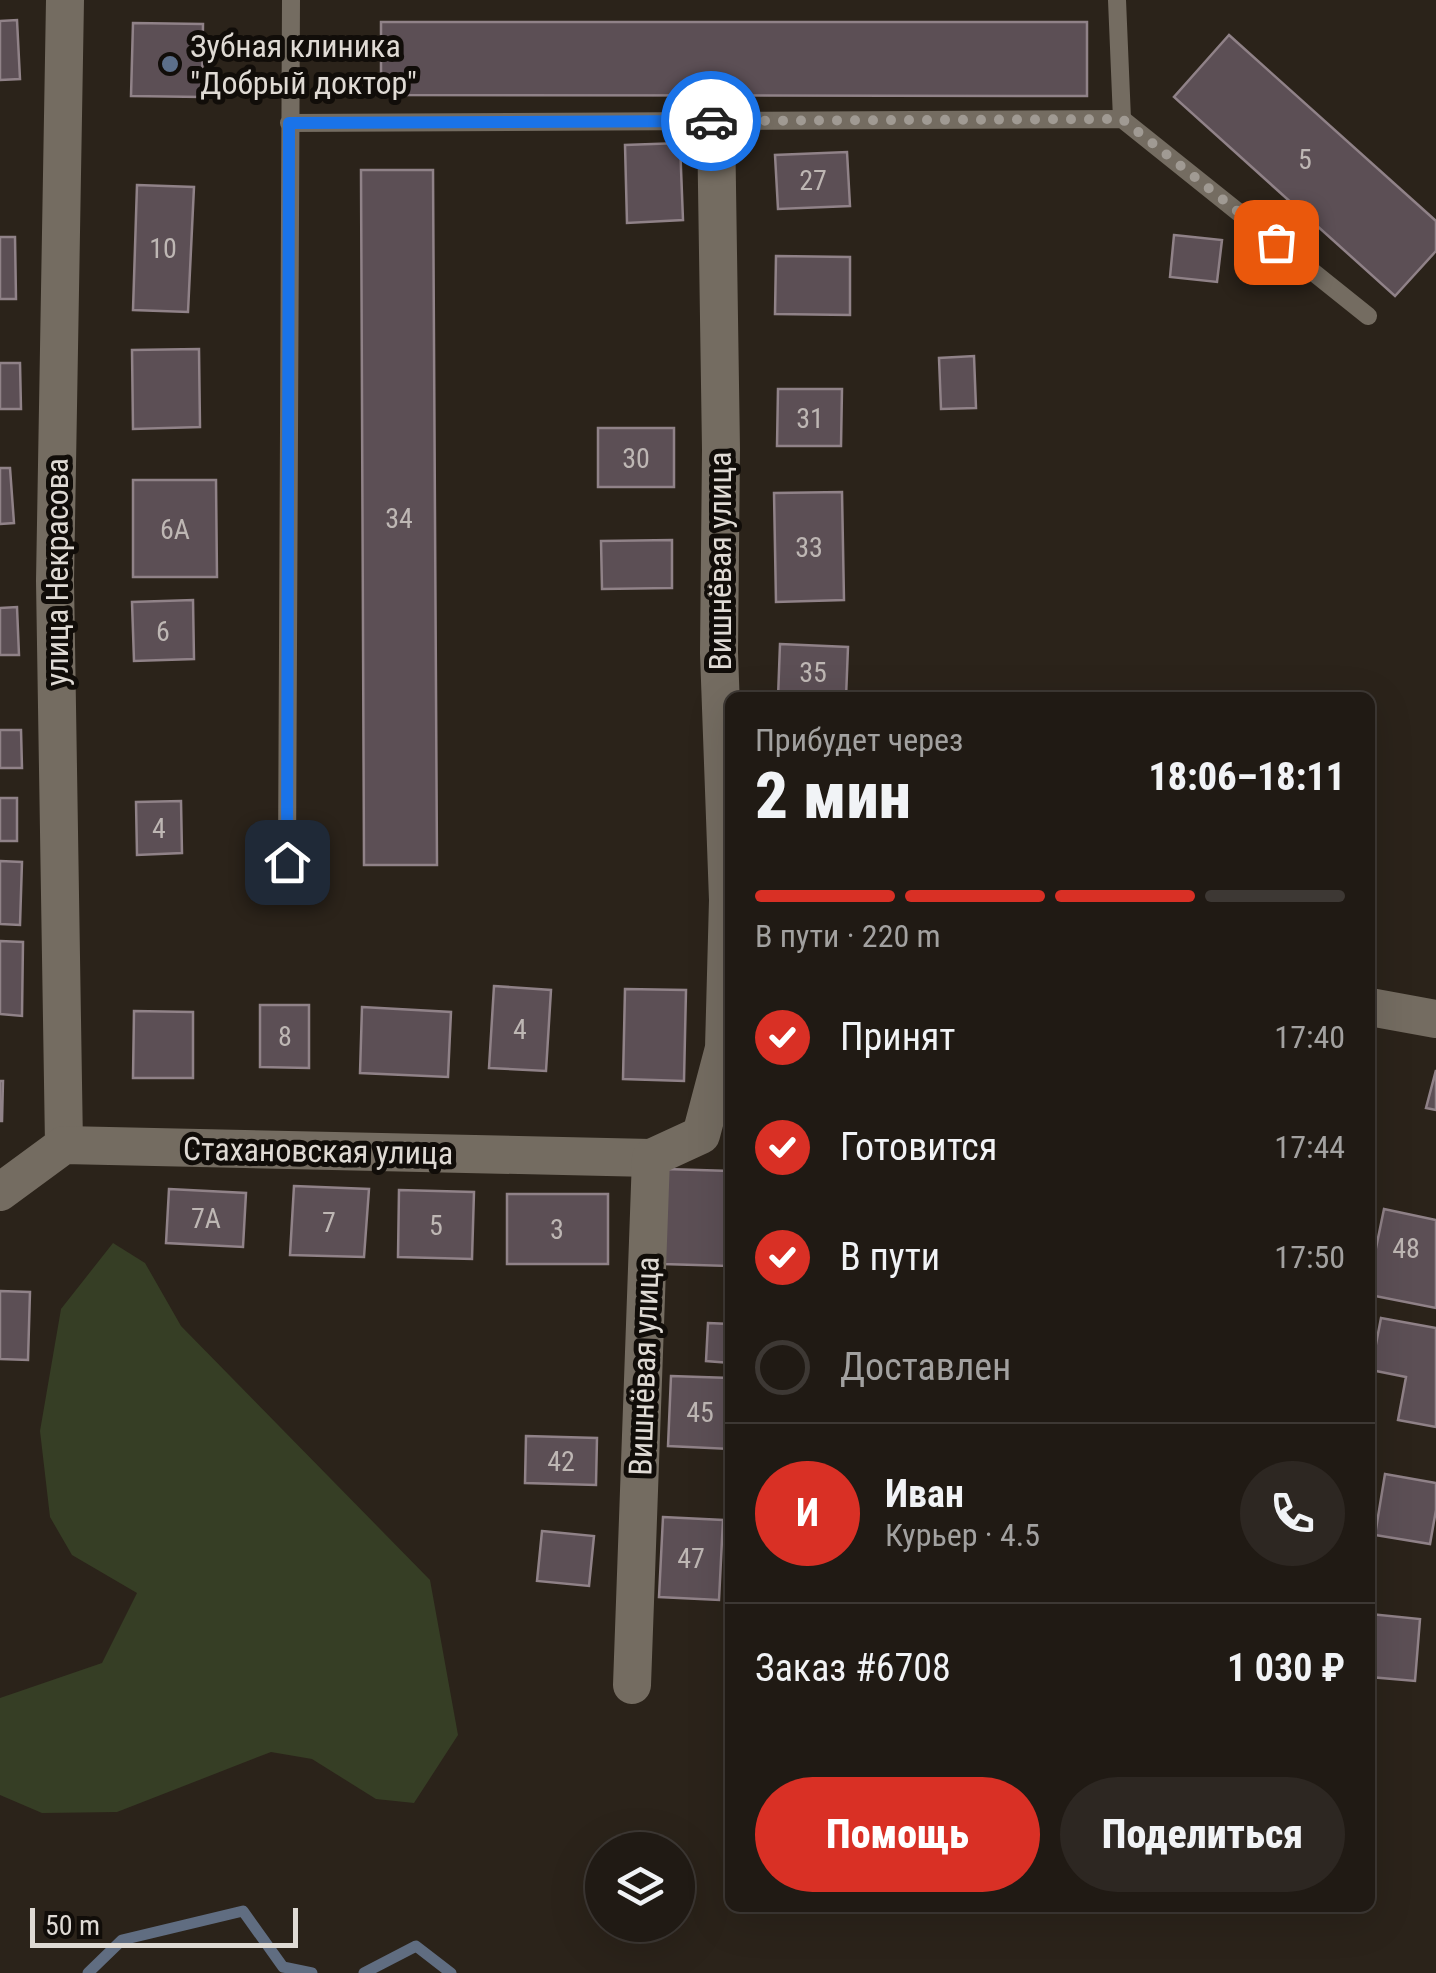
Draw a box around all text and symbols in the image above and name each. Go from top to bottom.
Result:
place label: Зубная клиника "Добрый доктор" [190,27,417,102]
marker: Зубная клиника "Добрый доктор" [159,53,181,75]
courier [661,71,761,171]
icon: car [684,94,739,149]
house number: 5 [1298,143,1312,176]
house number: 27 [799,164,827,197]
pin [1234,200,1319,285]
icon: bag [1249,215,1304,270]
house number: 10 [149,232,177,265]
house number: 31 [796,402,824,435]
house number: 30 [622,442,650,475]
street label: Вишнёвая улица [701,451,739,671]
street label: улица Некрасова [38,458,76,686]
house number: 34 [385,502,413,535]
house number: 6А [160,513,190,546]
house number: 33 [795,531,823,564]
house number: 6 [156,615,170,648]
house number: 35 [799,656,827,689]
text: Прибудет через [755,721,963,759]
text: 18:06–18:11 [1148,755,1345,799]
text: 2 мин [755,758,911,834]
house number: 4 [152,812,166,845]
pin [245,820,330,905]
icon: home [260,835,315,890]
text: В пути · 220 m [755,917,941,955]
icon: check [755,1010,810,1065]
house number: 4 [513,1013,527,1046]
text: Принят [840,1015,956,1059]
text: 17:40 [1274,1018,1345,1056]
house number: 8 [278,1020,292,1053]
icon: check [755,1120,810,1175]
text: Готовится [840,1125,997,1169]
text: 17:44 [1274,1128,1345,1166]
street label: Стахановская улица [183,1130,453,1172]
house number: 7А [191,1202,221,1235]
house number: 7 [322,1206,336,1239]
house number: 5 [429,1209,443,1242]
house number: 3 [550,1213,564,1246]
icon: check [755,1230,810,1285]
house number: 48 [1392,1232,1420,1265]
text: В пути [840,1235,940,1279]
text: 17:50 [1274,1238,1345,1276]
street label: Вишнёвая улица [621,1256,667,1476]
text: Доставлен [840,1345,1011,1389]
house number: 45 [686,1396,714,1429]
house number: 42 [547,1445,575,1478]
button: phone [1240,1461,1345,1566]
text: Иван [885,1472,964,1516]
text: И [796,1491,819,1535]
text: Курьер · 4.5 [885,1516,1040,1554]
house number: 47 [677,1542,705,1575]
text: Заказ #6708 [755,1646,951,1690]
text: 1 030 ₽ [1227,1646,1345,1690]
button: Помощь [755,1777,1040,1892]
button: Поделиться [1060,1777,1345,1892]
map controls [585,1832,695,1942]
button: layers [585,1832,695,1942]
scale bar [30,1903,298,1948]
text: 50 m [45,1909,100,1942]

